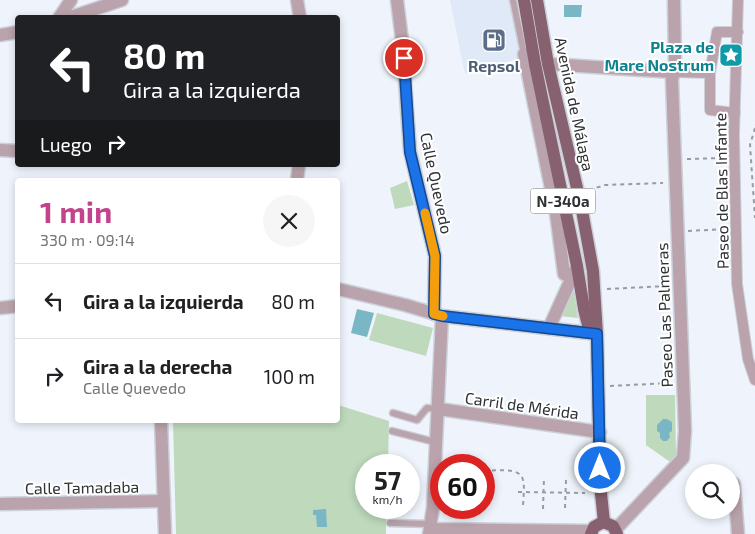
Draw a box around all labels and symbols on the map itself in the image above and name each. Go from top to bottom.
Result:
fuel station icon: Repsol [481,27,507,53]
street label: Avenida de Málaga [551,35,599,173]
pin [383,37,425,79]
place label: Plaza de Mare Nostrum [605,37,714,74]
place icon: Plaza de Mare Nostrum [718,42,744,68]
place label: Repsol [468,56,521,75]
street label: Paseo de Blas Infante [710,113,732,269]
street label: Calle Quevedo [416,131,457,236]
road number: N-340a [530,188,596,214]
street label: Paseo Las Palmeras [652,242,676,388]
street label: Carril de Mérida [464,388,580,422]
position arrow [573,441,625,493]
speed limit sign: 60 [430,454,495,519]
street label: Calle Tamadaba [25,477,139,497]

